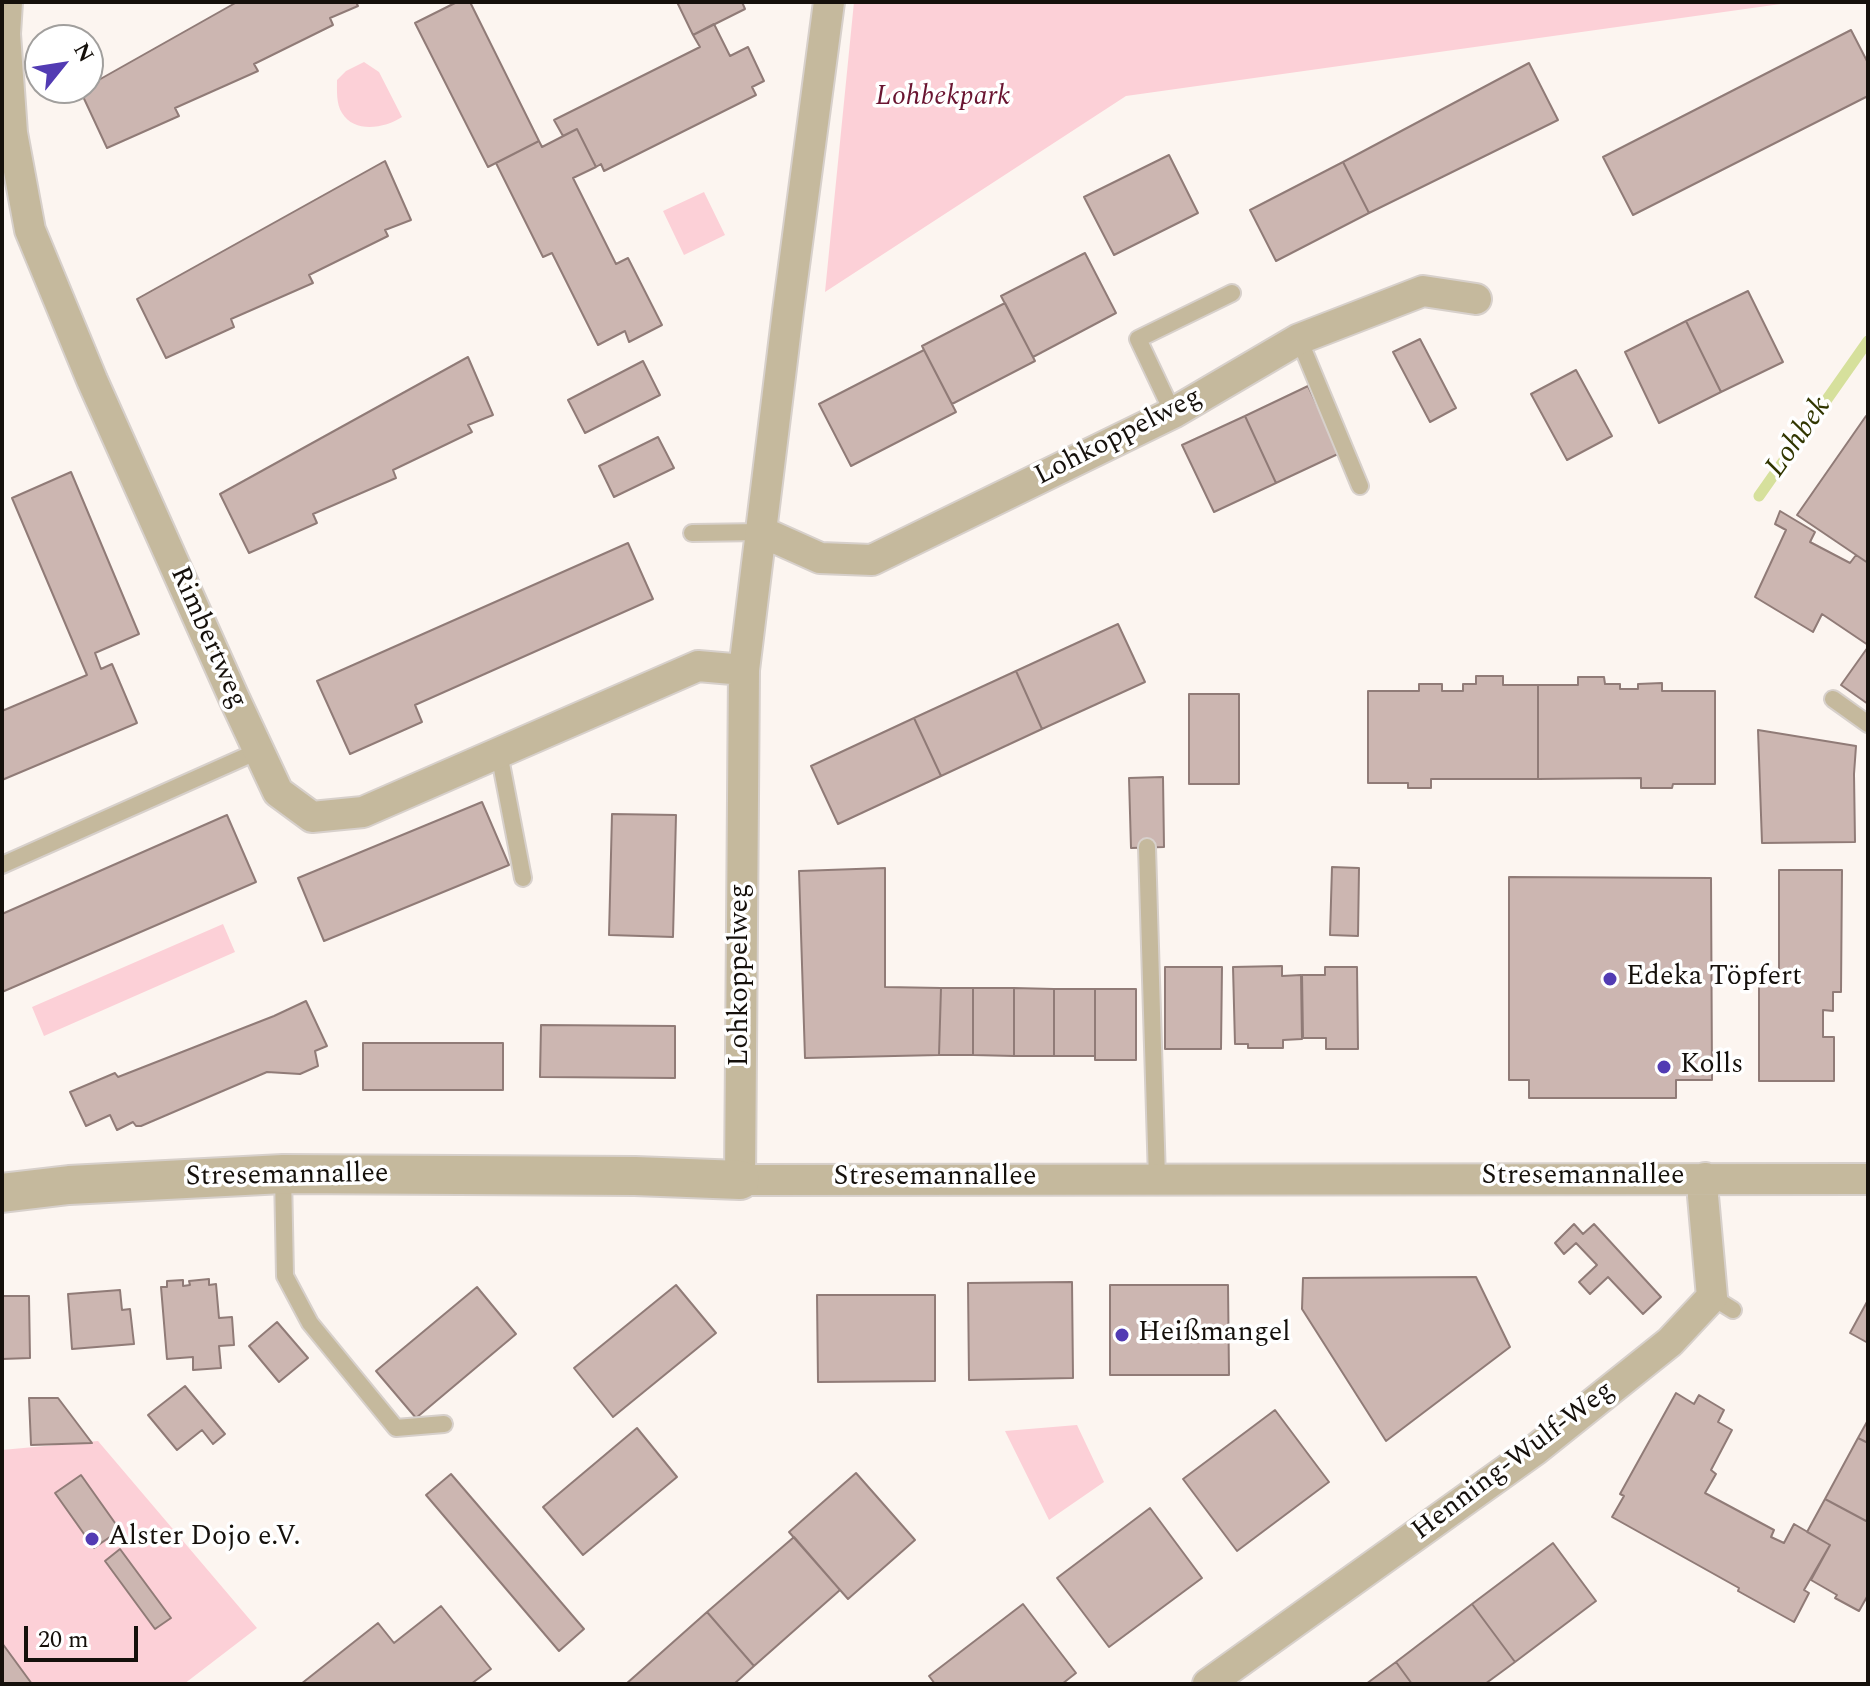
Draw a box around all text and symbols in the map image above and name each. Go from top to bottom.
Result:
north arrow [24,24,104,104]
text: N [65,37,102,69]
park label: Lohbekpark [876,82,1010,116]
street label: Lohkoppelweg [1030,382,1208,494]
water label: Lohbek [1759,391,1841,485]
street label: Rimbertweg [161,562,253,714]
street label: Lohkoppelweg [725,884,759,1066]
place label: Edeka Töpfert [1626,962,1802,996]
marker: Edeka Töpfert [1601,970,1619,988]
place label: Kolls [1680,1050,1743,1084]
marker: Kolls [1655,1058,1673,1076]
street label: Stresemannallee [185,1158,389,1196]
street label: Stresemannallee [1482,1161,1684,1195]
street label: Stresemannallee [834,1162,1036,1196]
place label: Heißmangel [1138,1318,1290,1352]
marker: Heißmangel [1113,1326,1131,1344]
street label: Henning-Wulf-Weg [1406,1375,1622,1549]
place label: Alster Dojo e.V. [108,1522,300,1556]
marker: Alster Dojo e.V. [83,1530,101,1548]
scale bar [28,1610,142,1660]
text: 20 m [38,1622,89,1658]

